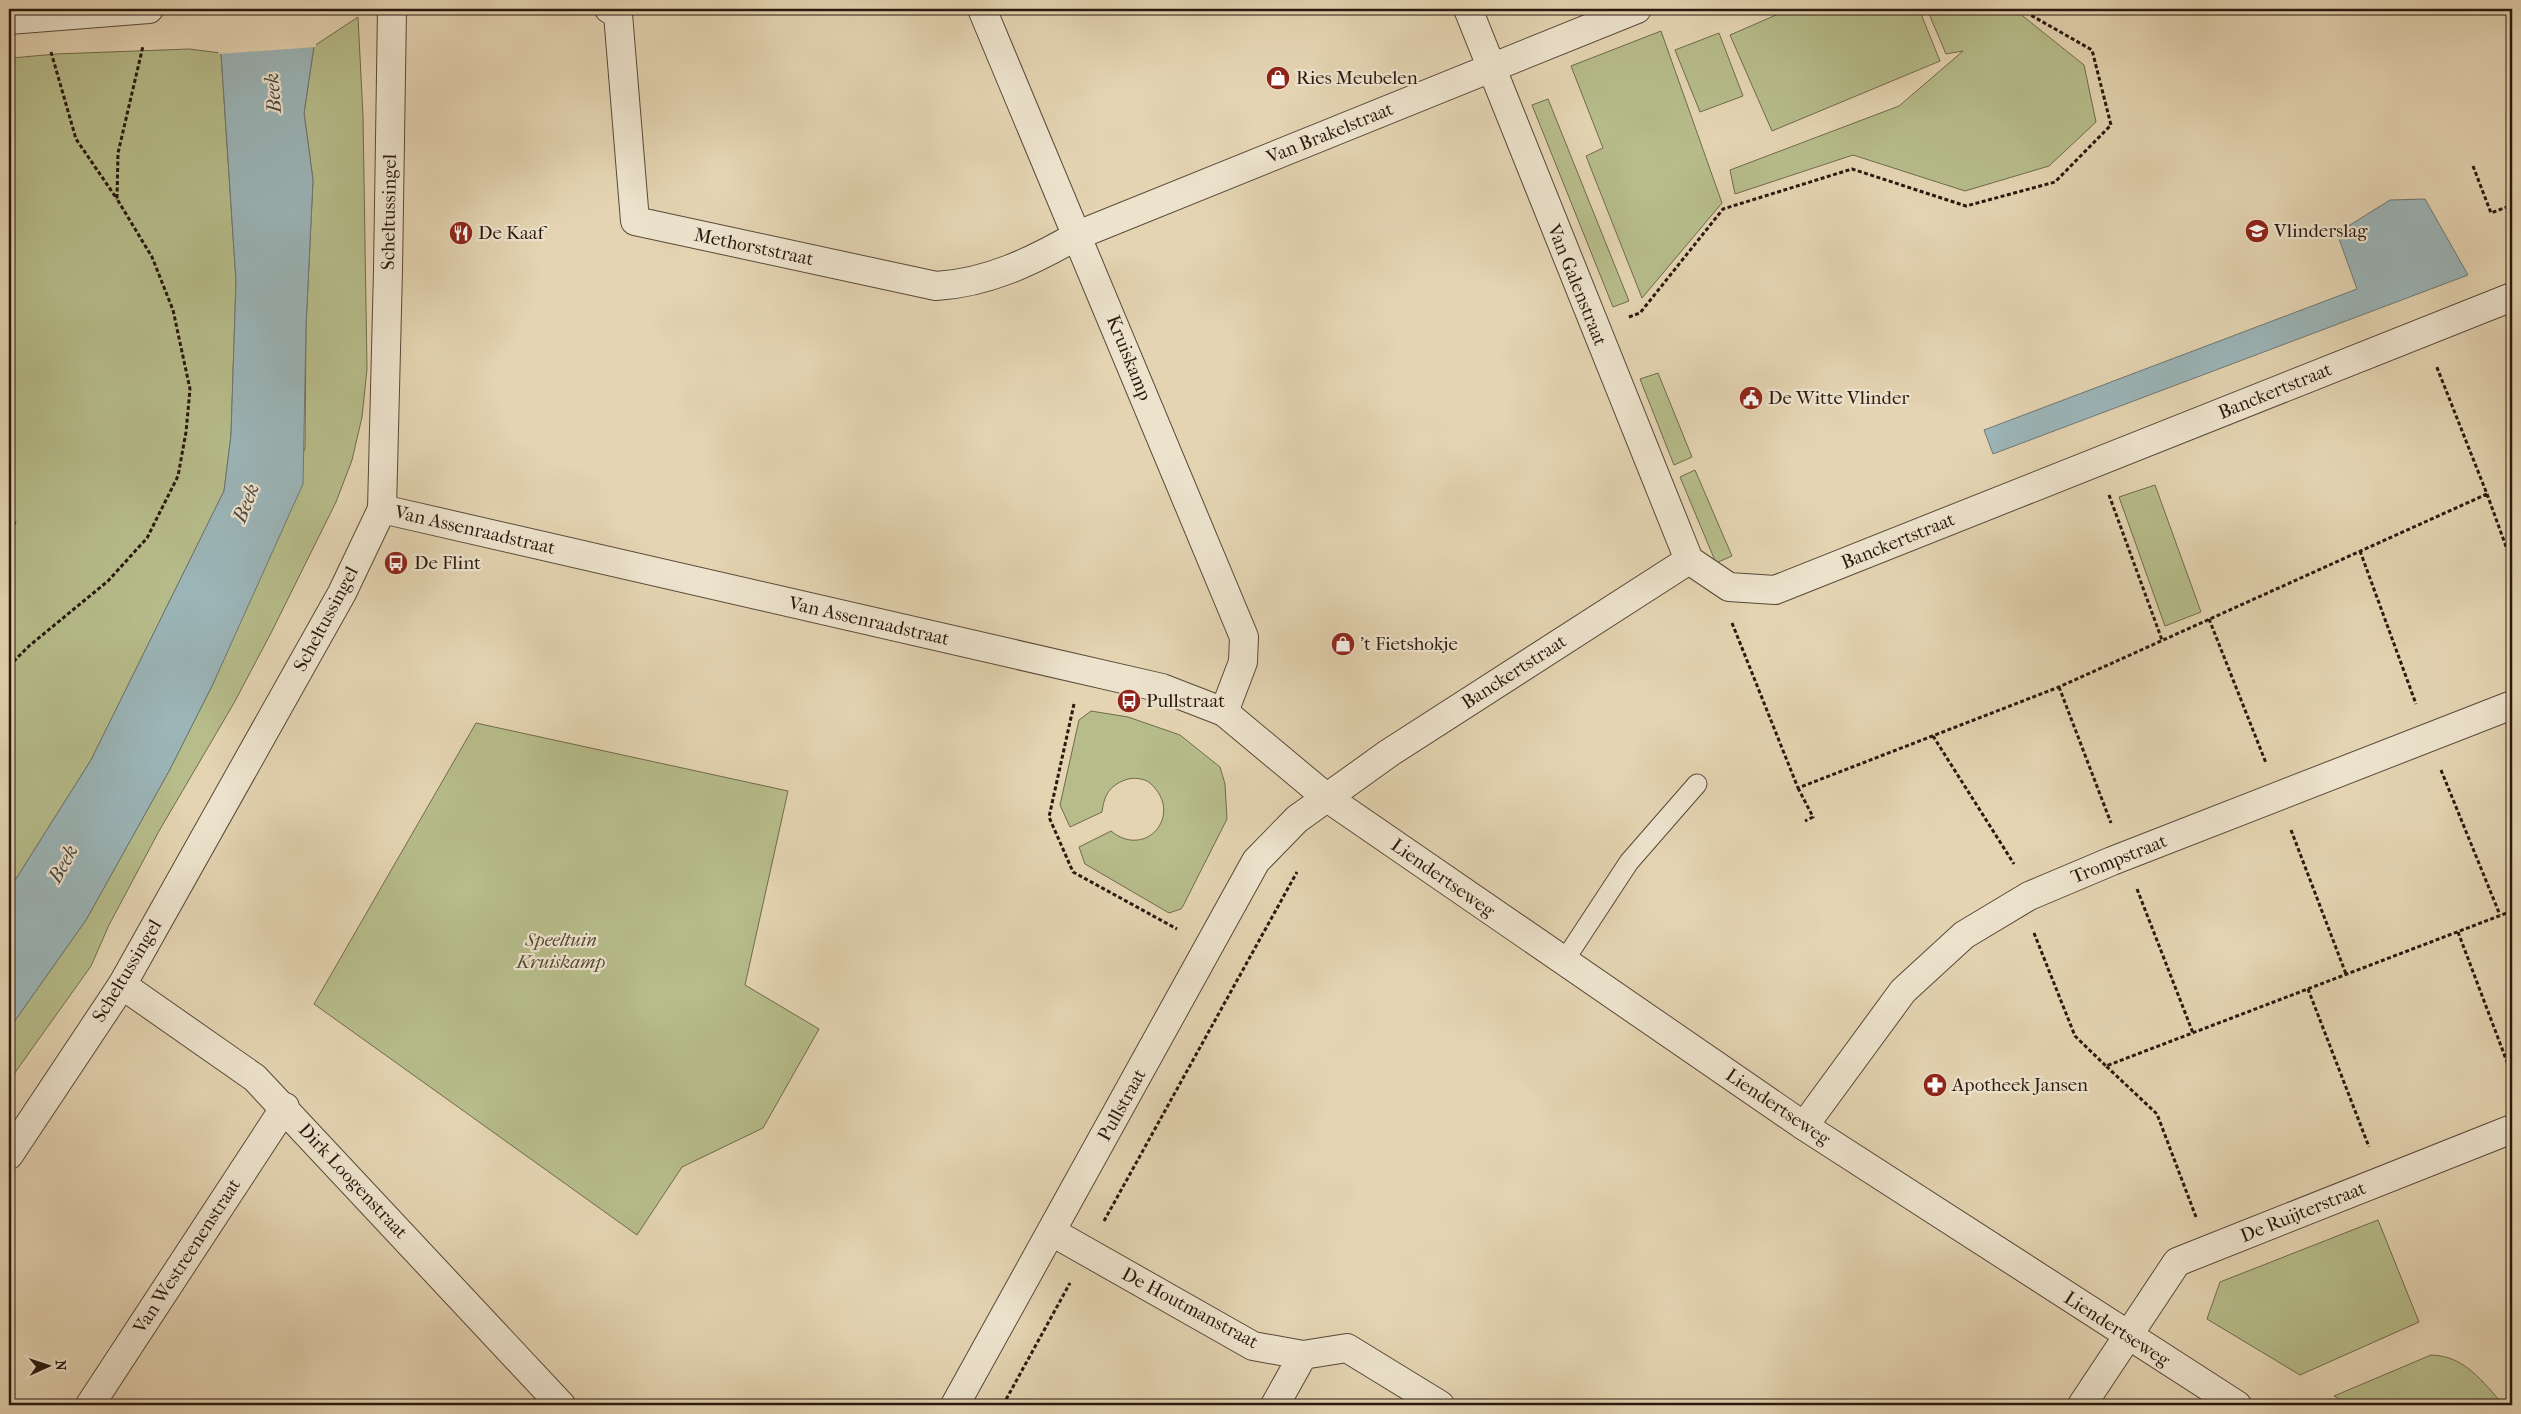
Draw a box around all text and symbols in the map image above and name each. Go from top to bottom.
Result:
shop icon: Ries Meubelen [1265,65,1291,91]
place label: Ries Meubelen [1296,67,1418,89]
water label: Beek [260,72,286,115]
street label: Van Brakelstraat [1263,98,1397,169]
street label: Scheltussingel [377,154,401,270]
school or university icon: Vlinderslag [2244,218,2270,244]
restaurant icon: De Kaaf [448,220,474,246]
street label: Van Galenstraat [1542,220,1611,349]
place label: Vlinderslag [2273,220,2368,242]
place label: De Kaaf [478,222,548,244]
street label: Methorststraat [692,224,816,270]
street label: Kruiskamp [1102,312,1156,404]
street label: Banckertstraat [2215,358,2335,424]
public building icon: De Witte Vlinder [1738,385,1764,411]
place label: De Witte Vlinder [1768,387,1910,409]
water label: Beek [227,480,264,527]
street label: Van Assenraadstraat [392,501,558,559]
street label: Banckertstraat [1838,508,1958,574]
bus stop icon: De Flint [383,550,409,576]
place label: De Flint [414,552,481,574]
street label: Scheltussingel [289,563,363,675]
street label: Van Assenraadstraat [786,592,952,650]
street label: Banckertstraat [1457,630,1571,714]
shop icon: 't Fietshokje [1330,631,1356,657]
place label: 't Fietshokje [1360,633,1458,655]
bus stop icon: Pullstraat [1116,688,1142,714]
place label: Pullstraat [1146,690,1225,712]
street label: Trompstraat [2068,830,2170,888]
street label: Liendertseweg [1387,834,1500,922]
water label: Beek [43,841,83,888]
street label: Scheltussingel [88,916,166,1026]
park label: Speeltuin Kruiskamp [515,929,605,973]
street label: Liendertseweg [1721,1064,1835,1151]
street label: Pullstraat [1093,1065,1151,1145]
pharmacy icon: Apotheek Jansen [1922,1072,1948,1098]
place label: Apotheek Jansen [1951,1074,2088,1096]
street label: Dirk Loogenstraat [294,1119,412,1243]
street label: Van Westreenenstraat [128,1174,245,1338]
street label: De Ruijterstraat [2237,1177,2369,1247]
street label: De Houtmanstraat [1118,1263,1262,1353]
street label: Liendertseweg [2060,1287,2175,1372]
north arrow [22,1342,72,1392]
text: N [52,1360,69,1371]

